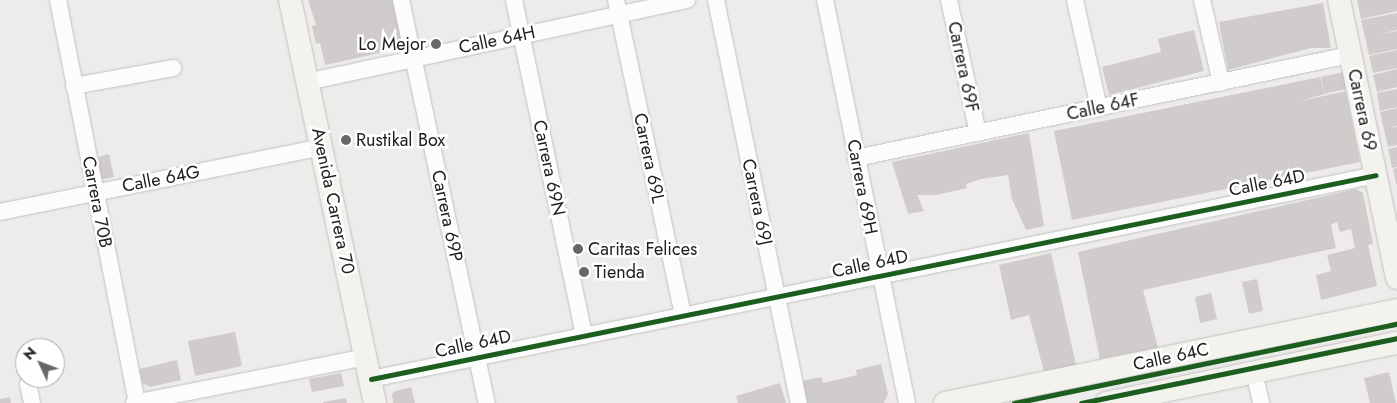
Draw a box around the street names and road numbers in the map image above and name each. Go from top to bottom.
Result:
street label: Carrera 69F [943,20,983,114]
street label: Calle 64H [457,21,537,59]
street label: Carrera 69 [1343,67,1381,153]
street label: Calle 64F [1065,89,1141,125]
street label: Carrera 69L [629,111,669,205]
street label: Carrera 69N [528,118,570,218]
street label: Avenida Carrera 70 [307,126,359,276]
street label: Carrera 69H [842,138,882,236]
street label: Carrera 70B [78,154,116,250]
street label: Carrera 69J [737,157,777,247]
street label: Calle 64G [120,161,202,197]
street label: Calle 64D [1227,165,1307,201]
street label: Carrera 69P [427,168,467,264]
street label: Calle 64D [830,245,910,283]
street label: Calle 64D [433,325,513,363]
street label: Calle 64C [1131,338,1211,376]

